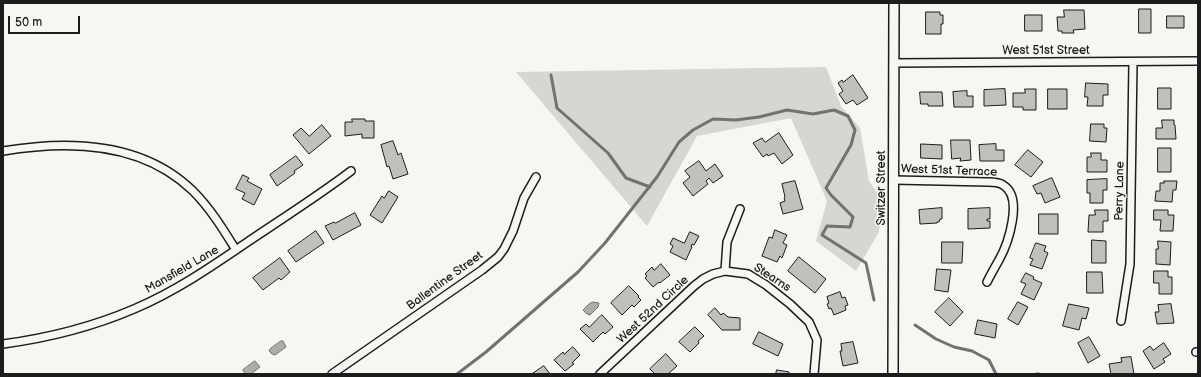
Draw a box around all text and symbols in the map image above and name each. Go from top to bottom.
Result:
scale bar [10,8,82,34]
text: 50 m [15,15,42,30]
street label: West 51st Street [1002,44,1090,58]
street label: Switzer Street [875,151,889,225]
street label: Perry Lane [1112,161,1128,221]
street label: West 51st Terrace [901,162,997,180]
street label: Mansfield Lane [143,243,221,297]
street label: Ballentine Street [404,249,486,313]
street label: Stearns [751,261,793,295]
street label: West 52nd Circle [614,273,692,347]

